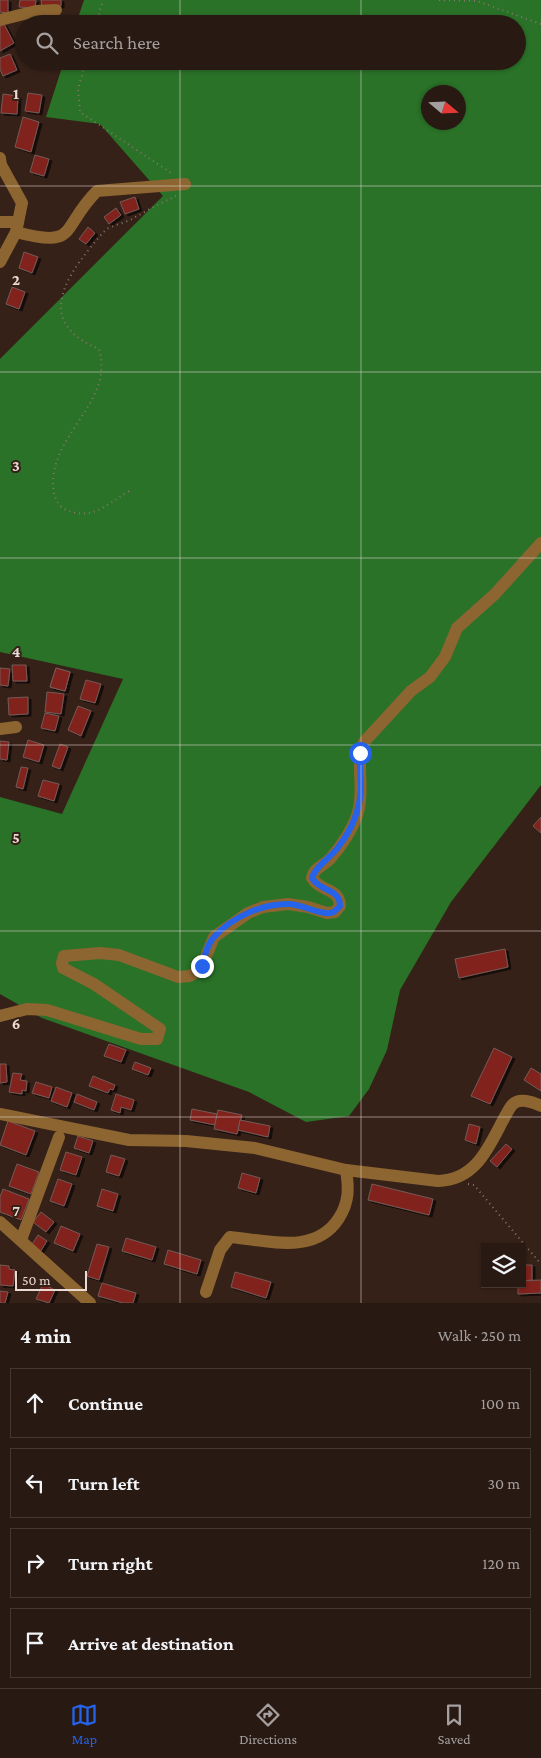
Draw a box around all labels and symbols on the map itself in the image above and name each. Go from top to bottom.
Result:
text: 1 [13,85,19,102]
north arrow [421,85,466,130]
text: 2 [12,271,20,288]
text: 3 [12,457,20,474]
text: 4 [12,643,21,660]
route start [349,742,372,765]
text: 5 [12,829,20,846]
route end [191,955,214,978]
text: 6 [12,1015,20,1032]
text: 7 [12,1202,20,1219]
scale bar [15,1268,88,1291]

